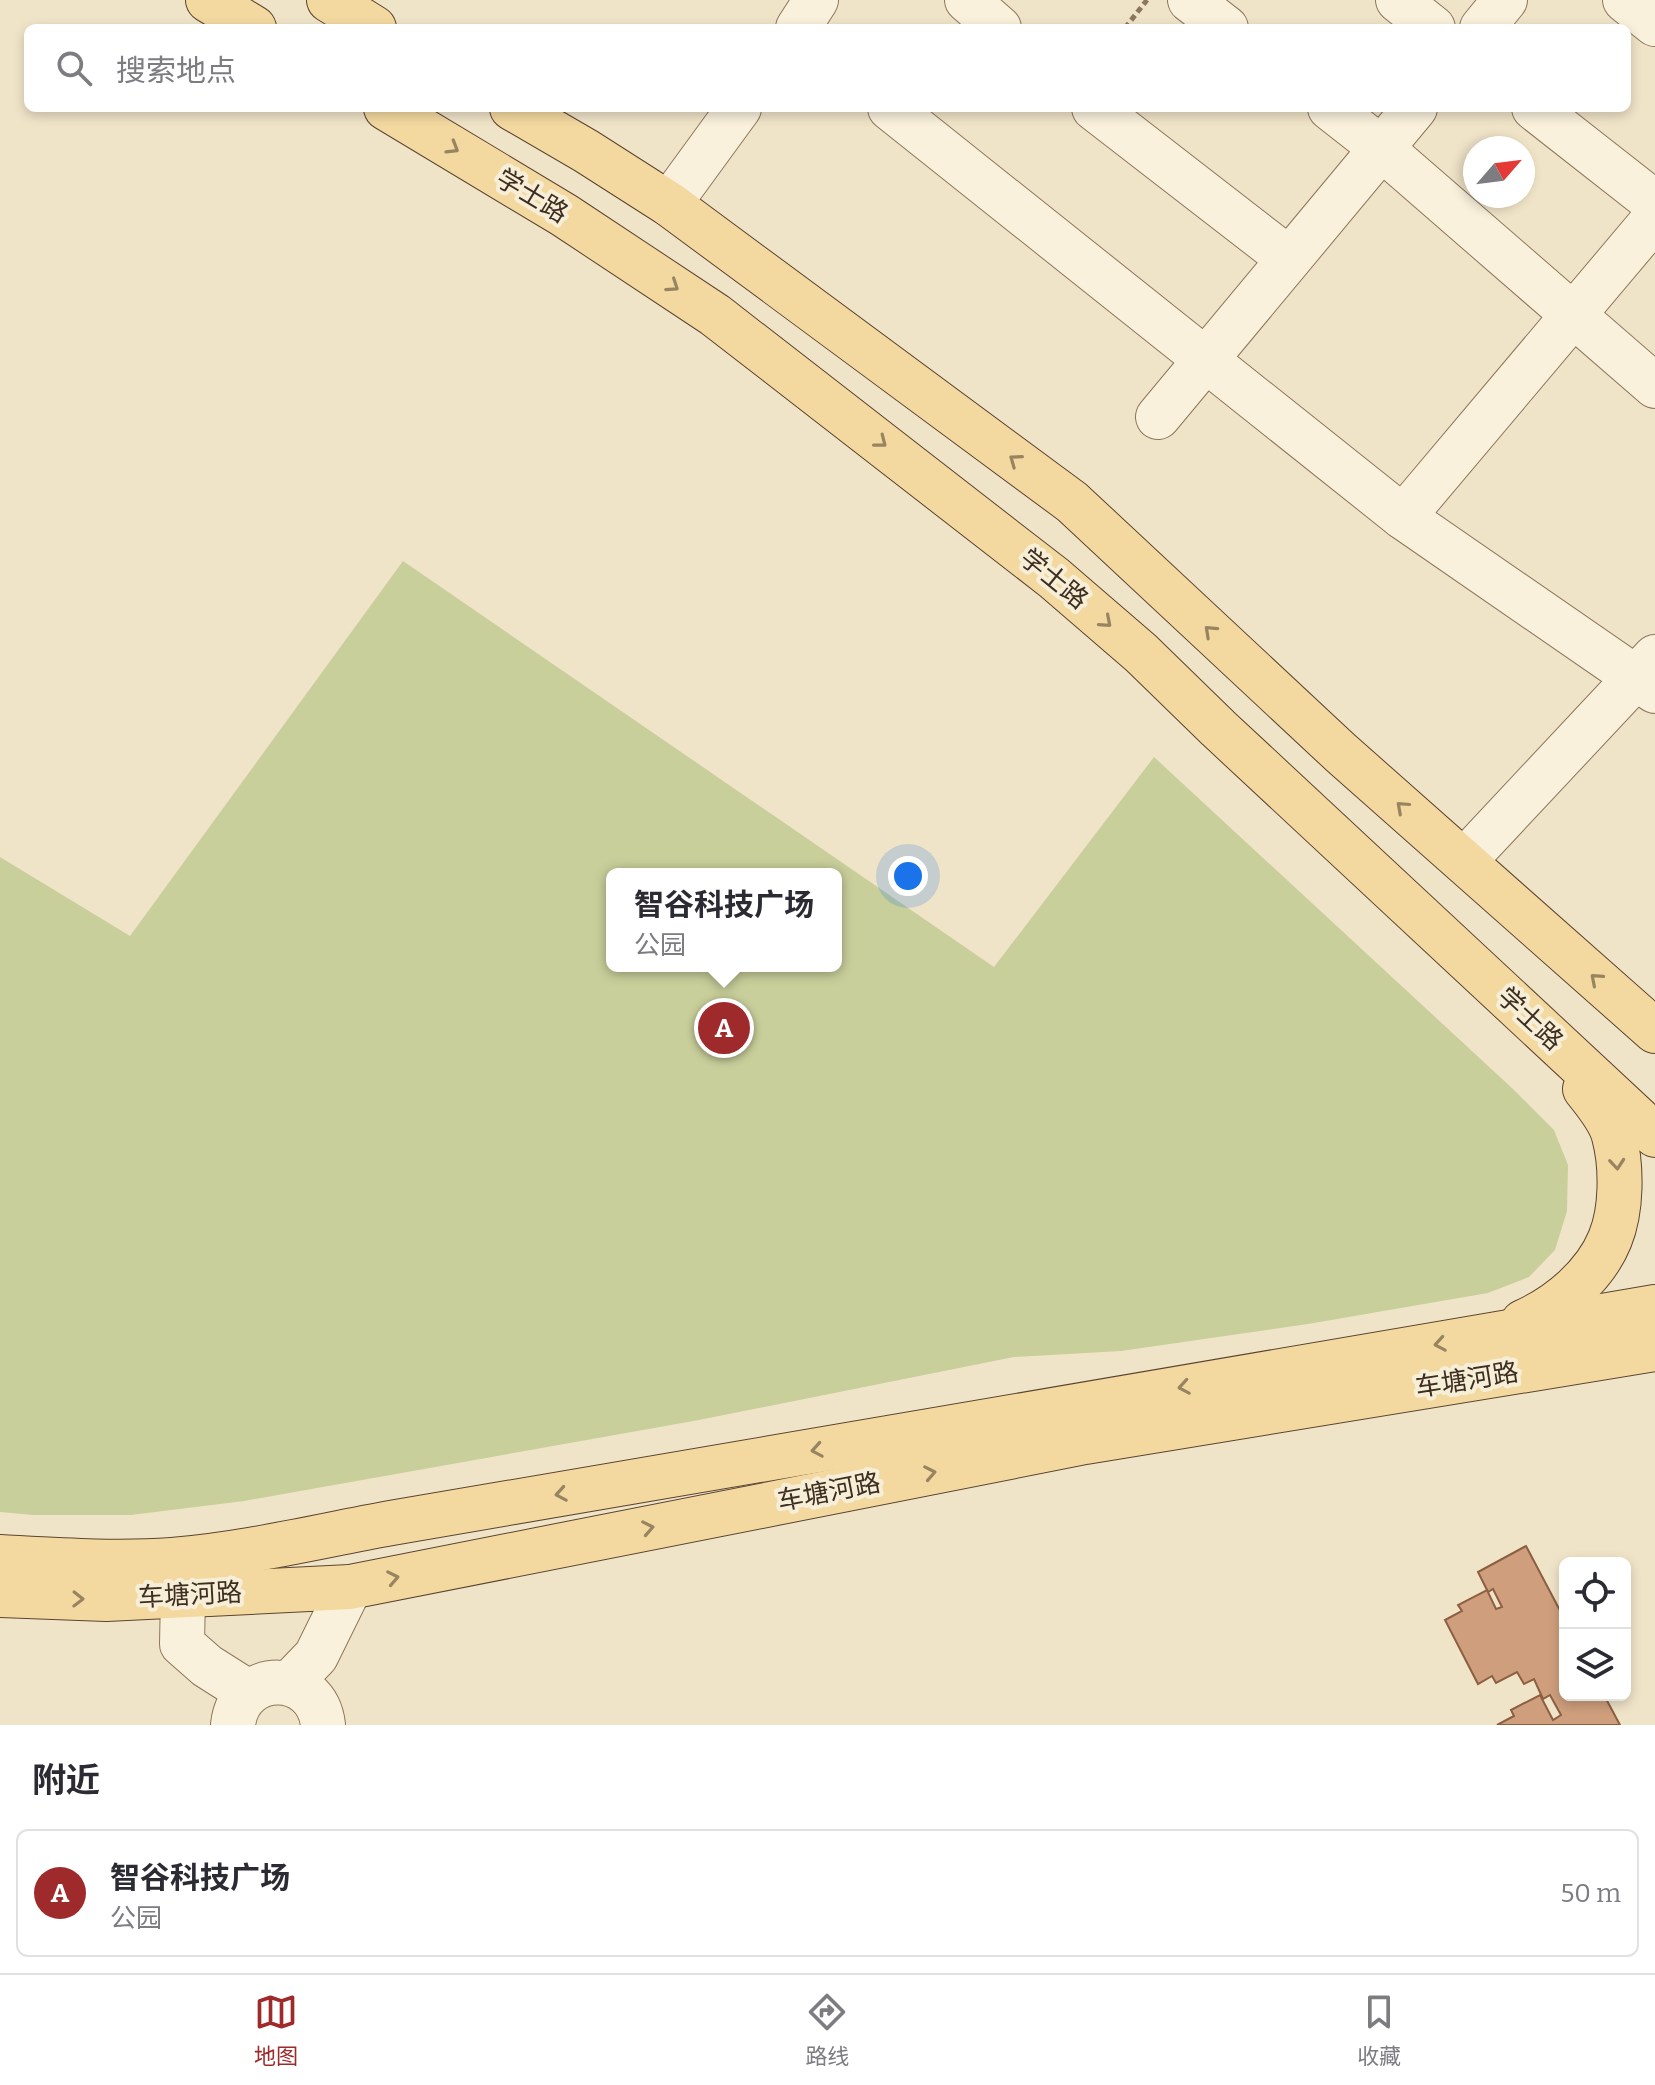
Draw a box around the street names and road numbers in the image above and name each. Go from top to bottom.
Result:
street label: 学士路 [491,163,573,229]
street label: 学士路 [1014,542,1094,616]
street label: 学士路 [1491,981,1569,1057]
street label: 车塘河路 [1413,1357,1521,1403]
street label: 车塘河路 [775,1467,883,1517]
street label: 车塘河路 [137,1577,243,1613]

